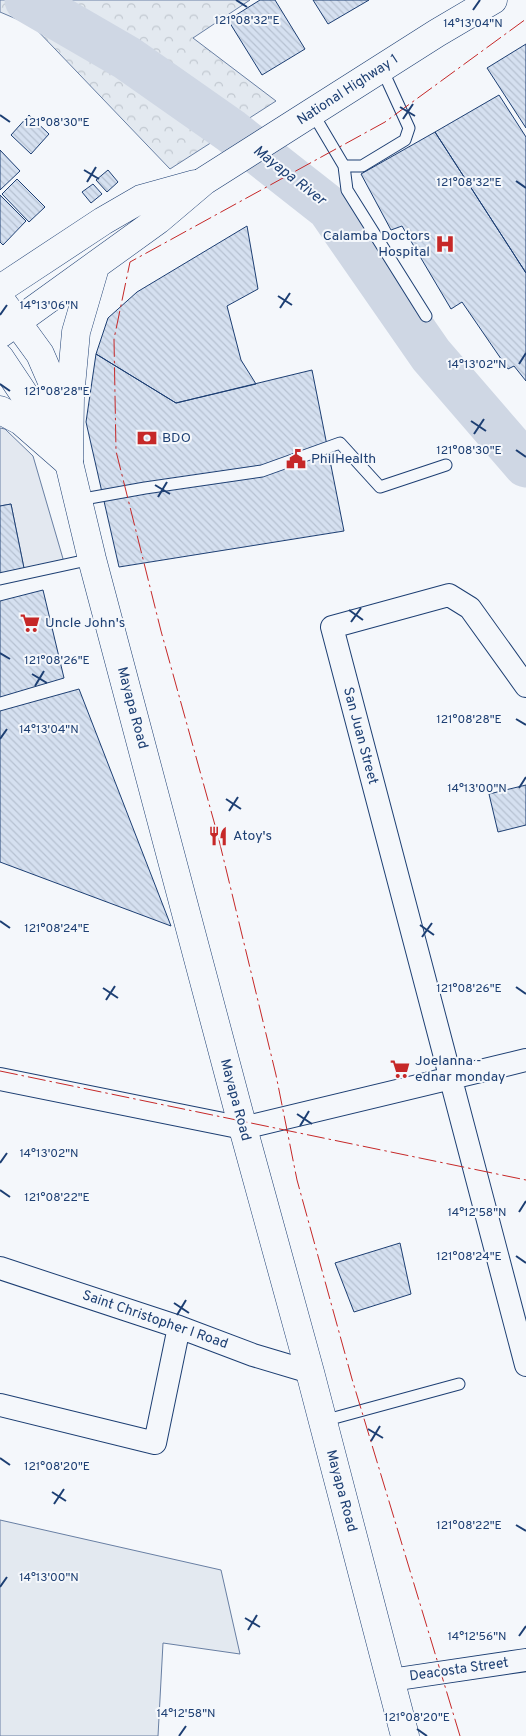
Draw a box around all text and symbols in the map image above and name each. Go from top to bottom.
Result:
text: 121°08'32"E [214,13,280,29]
text: 14°13'04"N [443,16,503,32]
street label: National Highway 1 [294,51,402,129]
text: 121°08'30"E [24,115,90,131]
water label: Mayapa River [249,142,330,211]
text: 121°08'32"E [436,175,502,191]
place label: Calamba Doctors Hospital [323,228,430,261]
hospital icon: Calamba Doctors Hospital [434,233,456,255]
text: 14°13'06"N [19,298,79,314]
text: 14°13'02"N [447,357,507,373]
text: 121°08'28"E [24,384,90,400]
bank icon: BDO [136,427,158,449]
place label: BDO [162,430,191,447]
text: 121°08'30"E [436,443,502,459]
public building icon: PhilHealth [285,448,307,470]
place label: PhilHealth [311,451,376,468]
supermarket icon: Uncle John's [19,612,41,634]
place label: Uncle John's [45,615,125,632]
text: 121°08'26"E [24,653,90,669]
street label: Mayapa Road [113,665,151,751]
street label: San Juan Street [339,686,381,786]
text: 121°08'28"E [436,712,502,728]
text: 14°13'04"N [19,722,79,738]
text: 14°13'00"N [447,781,507,797]
restaurant icon: Atoy's [207,825,229,847]
place label: Atoy's [233,828,272,845]
text: 121°08'24"E [24,921,90,937]
text: 121°08'26"E [436,981,502,997]
place label: Joelanna - ednar monday [415,1053,505,1086]
street label: Mayapa Road [216,1057,254,1143]
supermarket icon: Joelanna - ednar monday [389,1058,411,1080]
text: 14°13'02"N [19,1146,79,1162]
text: 121°08'22"E [24,1190,90,1206]
text: 14°12'58"N [447,1205,507,1221]
text: 121°08'24"E [436,1249,502,1265]
street label: Saint Christopher I Road [80,1287,230,1353]
street label: Mayapa Road [322,1448,360,1534]
text: 121°08'20"E [24,1459,90,1475]
text: 121°08'22"E [436,1518,502,1534]
text: 14°13'00"N [19,1570,79,1586]
text: 14°12'56"N [448,1629,506,1645]
street label: Deacosta Street [408,1655,510,1685]
text: 14°12'58"N [156,1706,216,1722]
text: 121°08'20"E [384,1710,450,1726]

